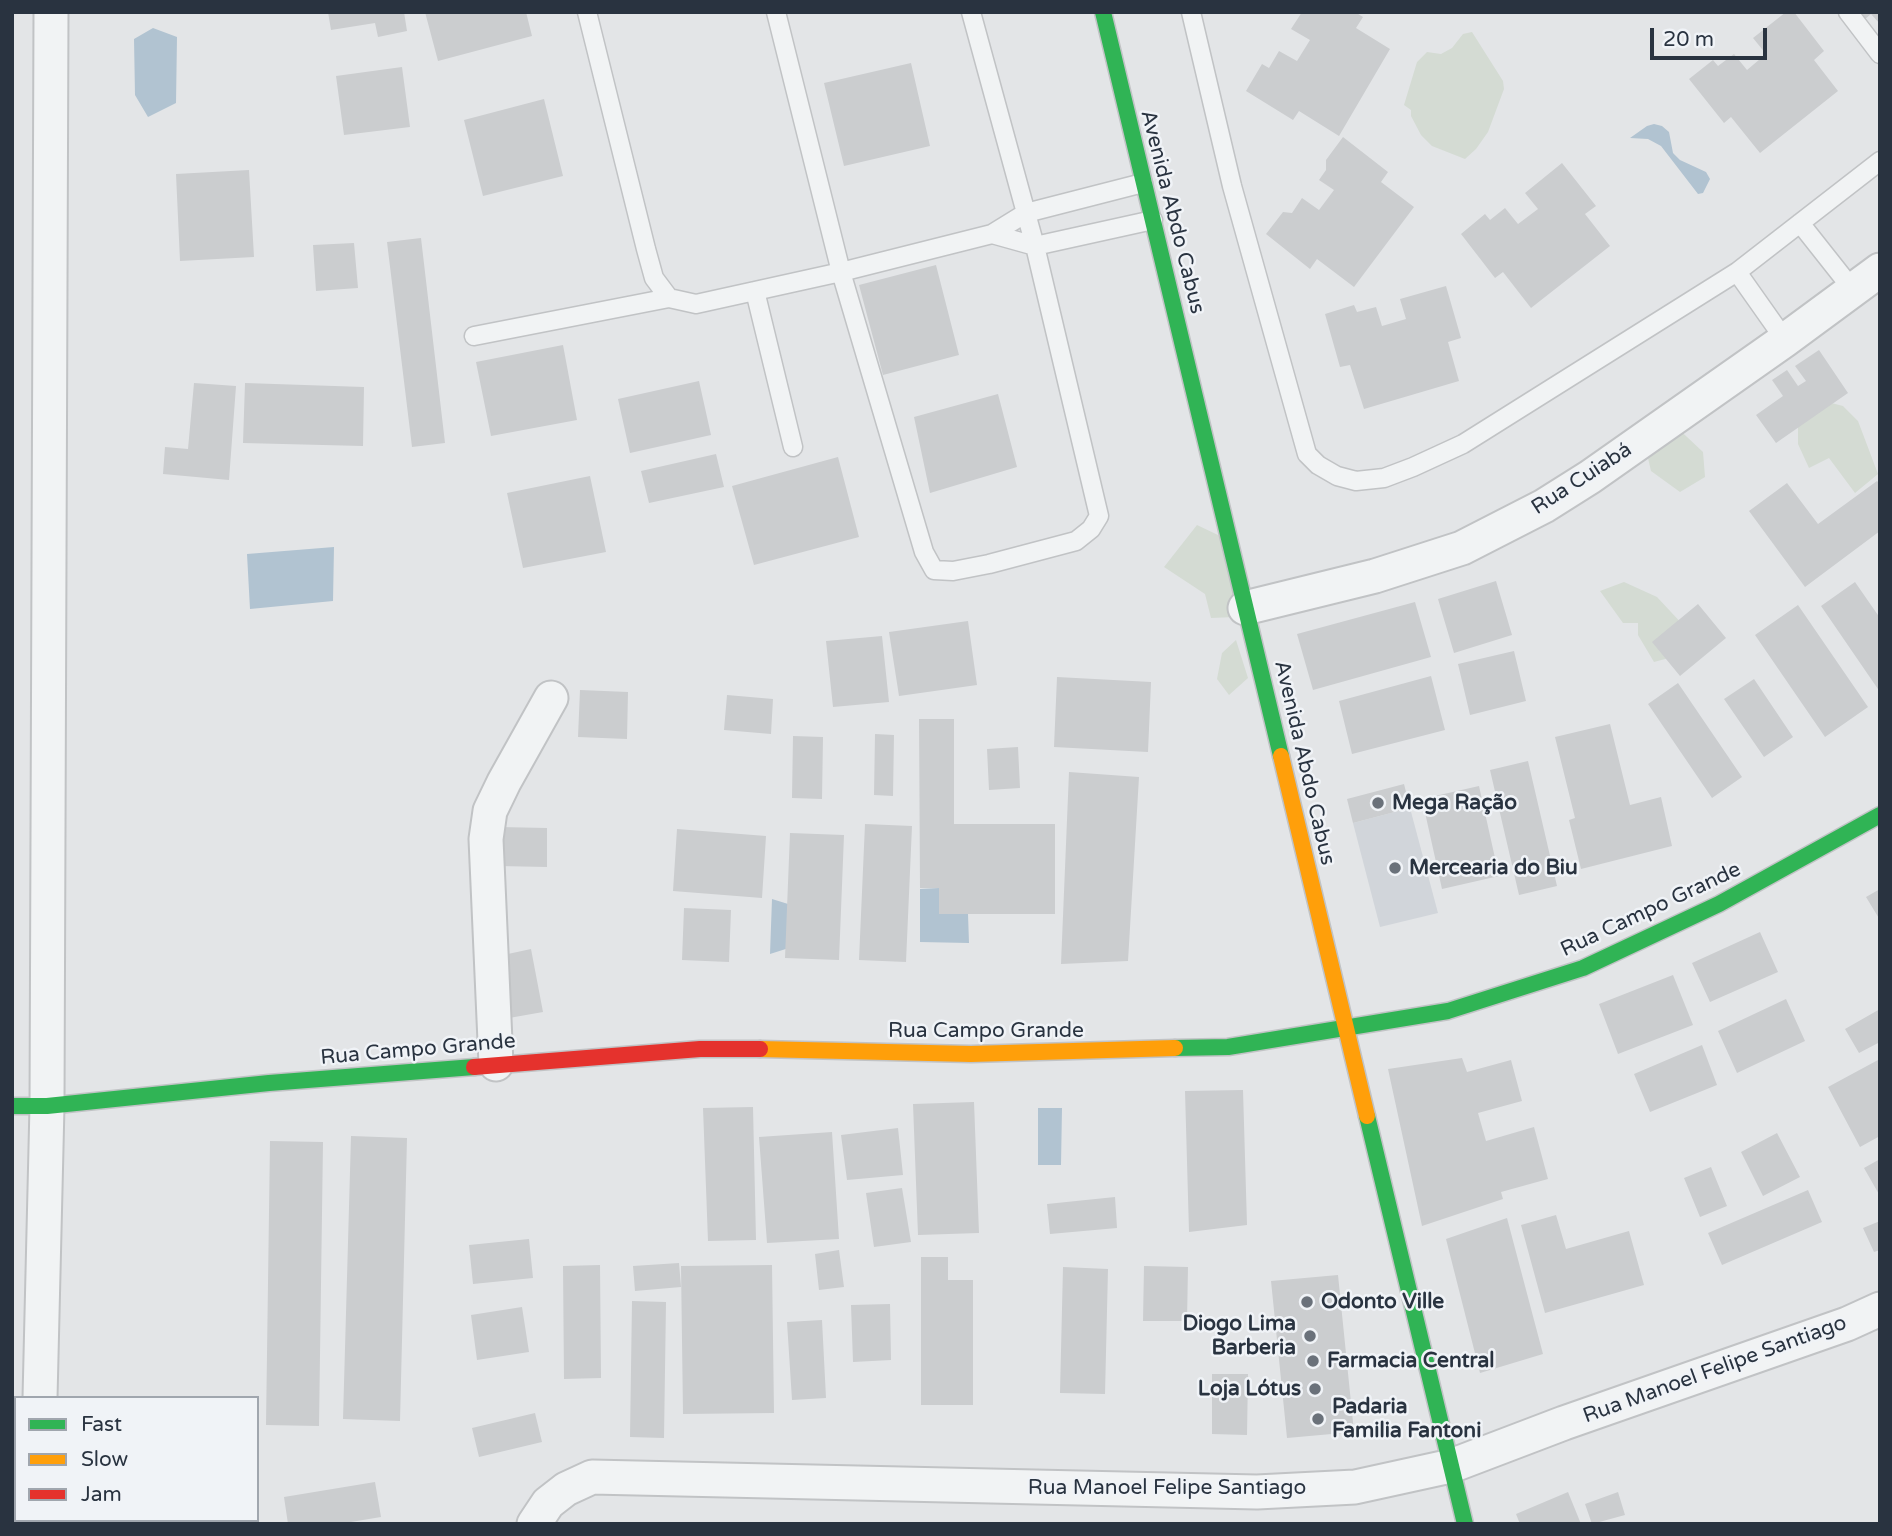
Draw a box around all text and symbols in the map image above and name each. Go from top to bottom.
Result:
scale bar [1654,14,1771,58]
text: 20 m [1663,27,1714,52]
street label: Avenida Abdo Cabus [1134,108,1210,316]
street label: Rua Cuiabá [1527,437,1637,521]
street label: Avenida Abdo Cabus [1268,658,1340,868]
place label: Mega Ração [1392,790,1517,816]
marker: Mega Ração [1370,795,1386,811]
place label: Mercearia do Biu [1409,855,1578,881]
street label: Rua Campo Grande [1557,857,1745,963]
marker: Mercearia do Biu [1387,860,1403,876]
street label: Rua Campo Grande [888,1018,1084,1044]
street label: Rua Campo Grande [319,1029,517,1071]
place label: Odonto Ville [1321,1289,1444,1315]
marker: Odonto Ville [1299,1294,1315,1310]
place label: Diogo Lima Barberia [1183,1311,1296,1361]
street label: Rua Manoel Felipe Santiago [1580,1311,1850,1429]
marker: Diogo Lima Barberia [1302,1328,1318,1344]
place label: Farmacia Central [1327,1348,1495,1374]
marker: Farmacia Central [1305,1353,1321,1369]
place label: Loja Lótus [1198,1376,1301,1402]
marker: Loja Lótus [1307,1381,1323,1397]
place label: Padaria Familia Fantoni [1332,1394,1481,1444]
legend [14,1396,259,1522]
marker: Padaria Familia Fantoni [1310,1411,1326,1427]
text: Fast [81,1412,122,1437]
text: Slow [81,1447,128,1472]
street label: Rua Manoel Felipe Santiago [1028,1475,1306,1501]
text: Jam [81,1482,122,1507]

